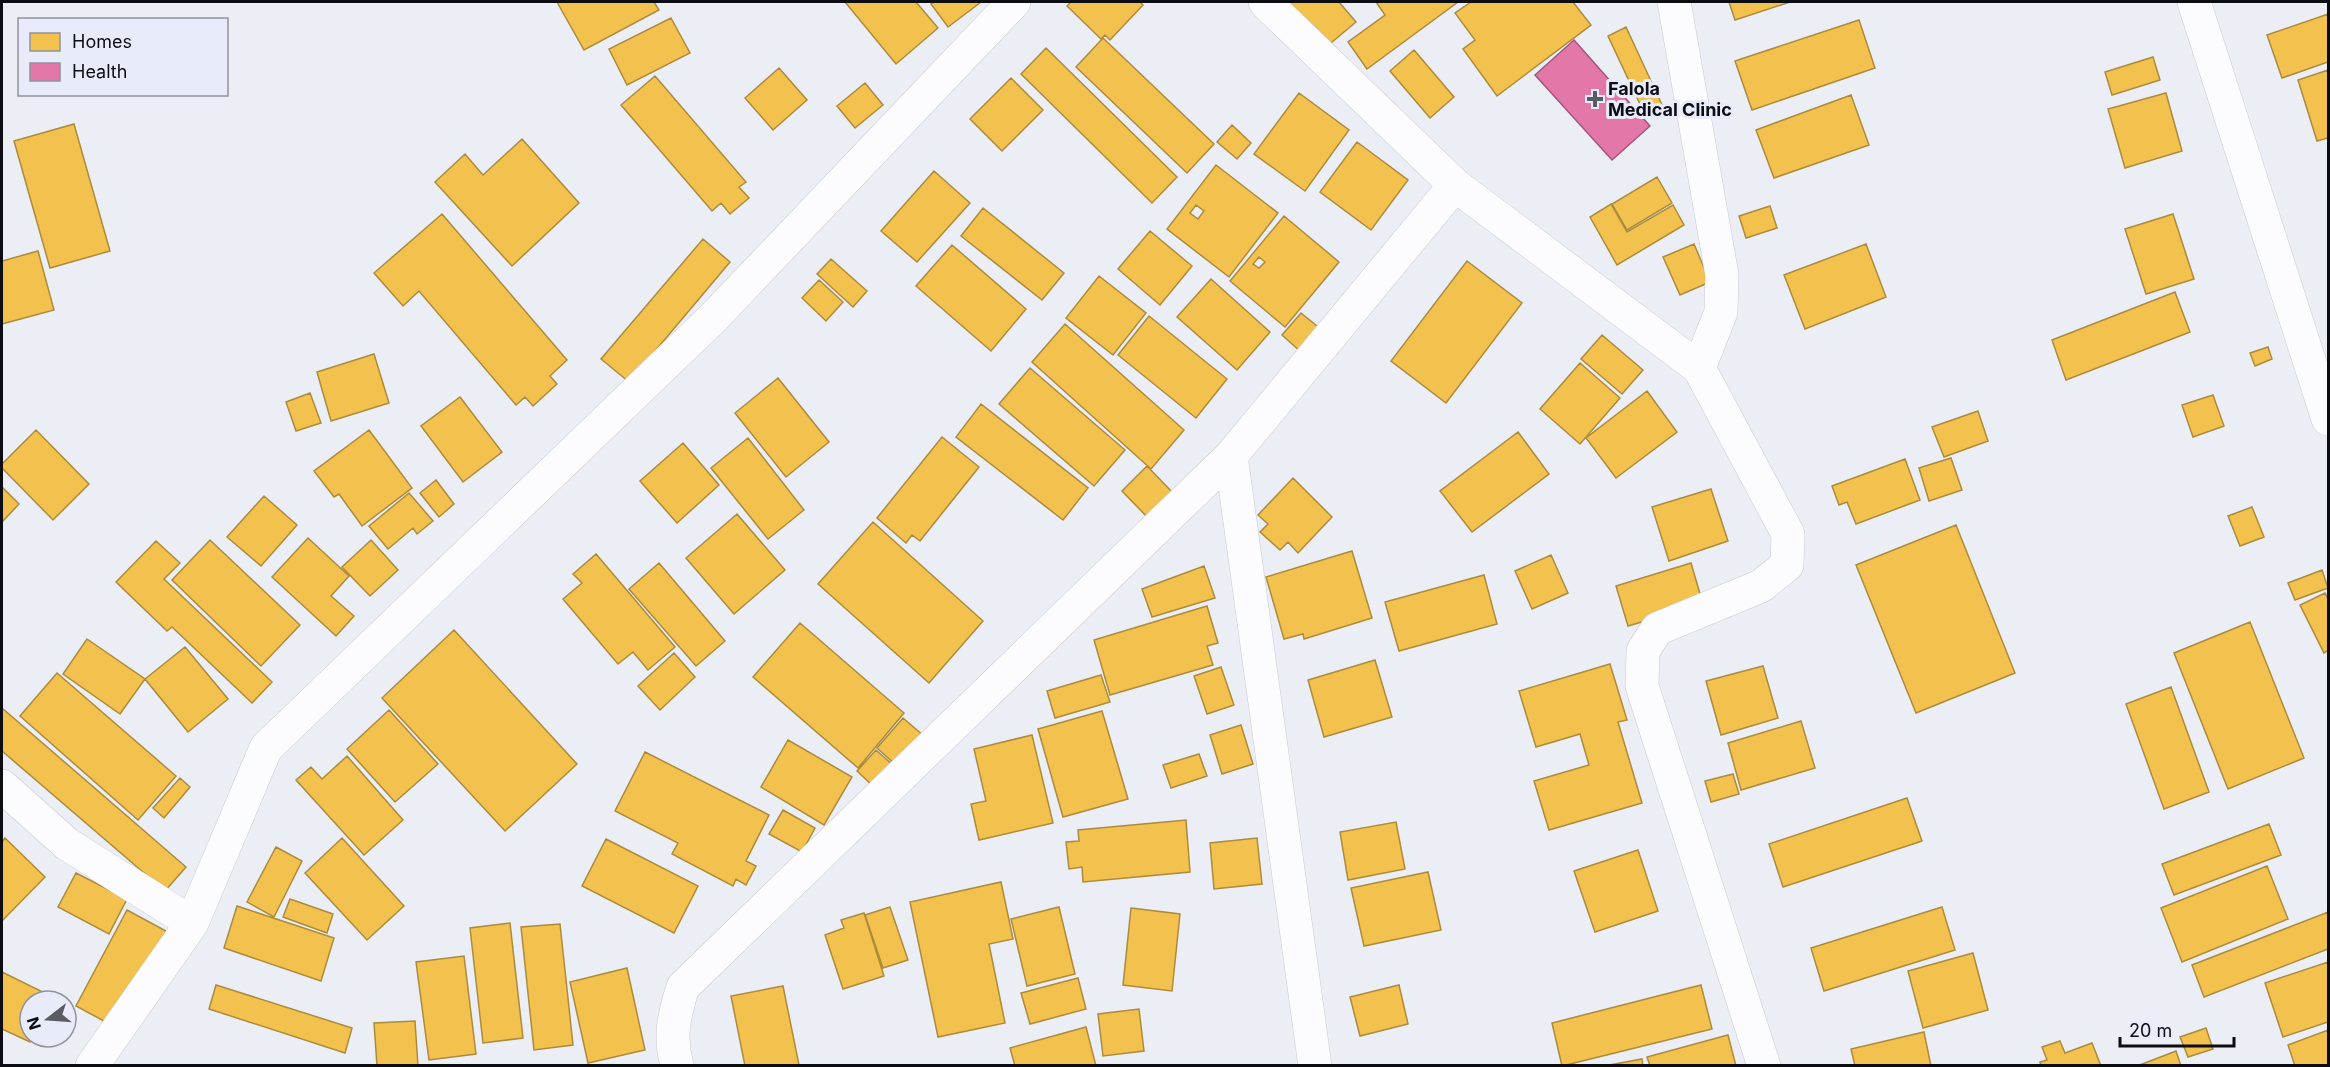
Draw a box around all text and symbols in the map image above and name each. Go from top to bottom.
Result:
legend [18,18,228,96]
text: Homes [72,31,132,52]
text: Health [72,61,127,82]
place label: Falola Medical Clinic [1608,78,1732,120]
marker: Falola Medical Clinic [1586,90,1604,108]
north arrow [18,989,78,1049]
scale bar [2120,1010,2234,1048]
text: N [22,1015,45,1032]
text: 20 m [2129,1020,2172,1041]

